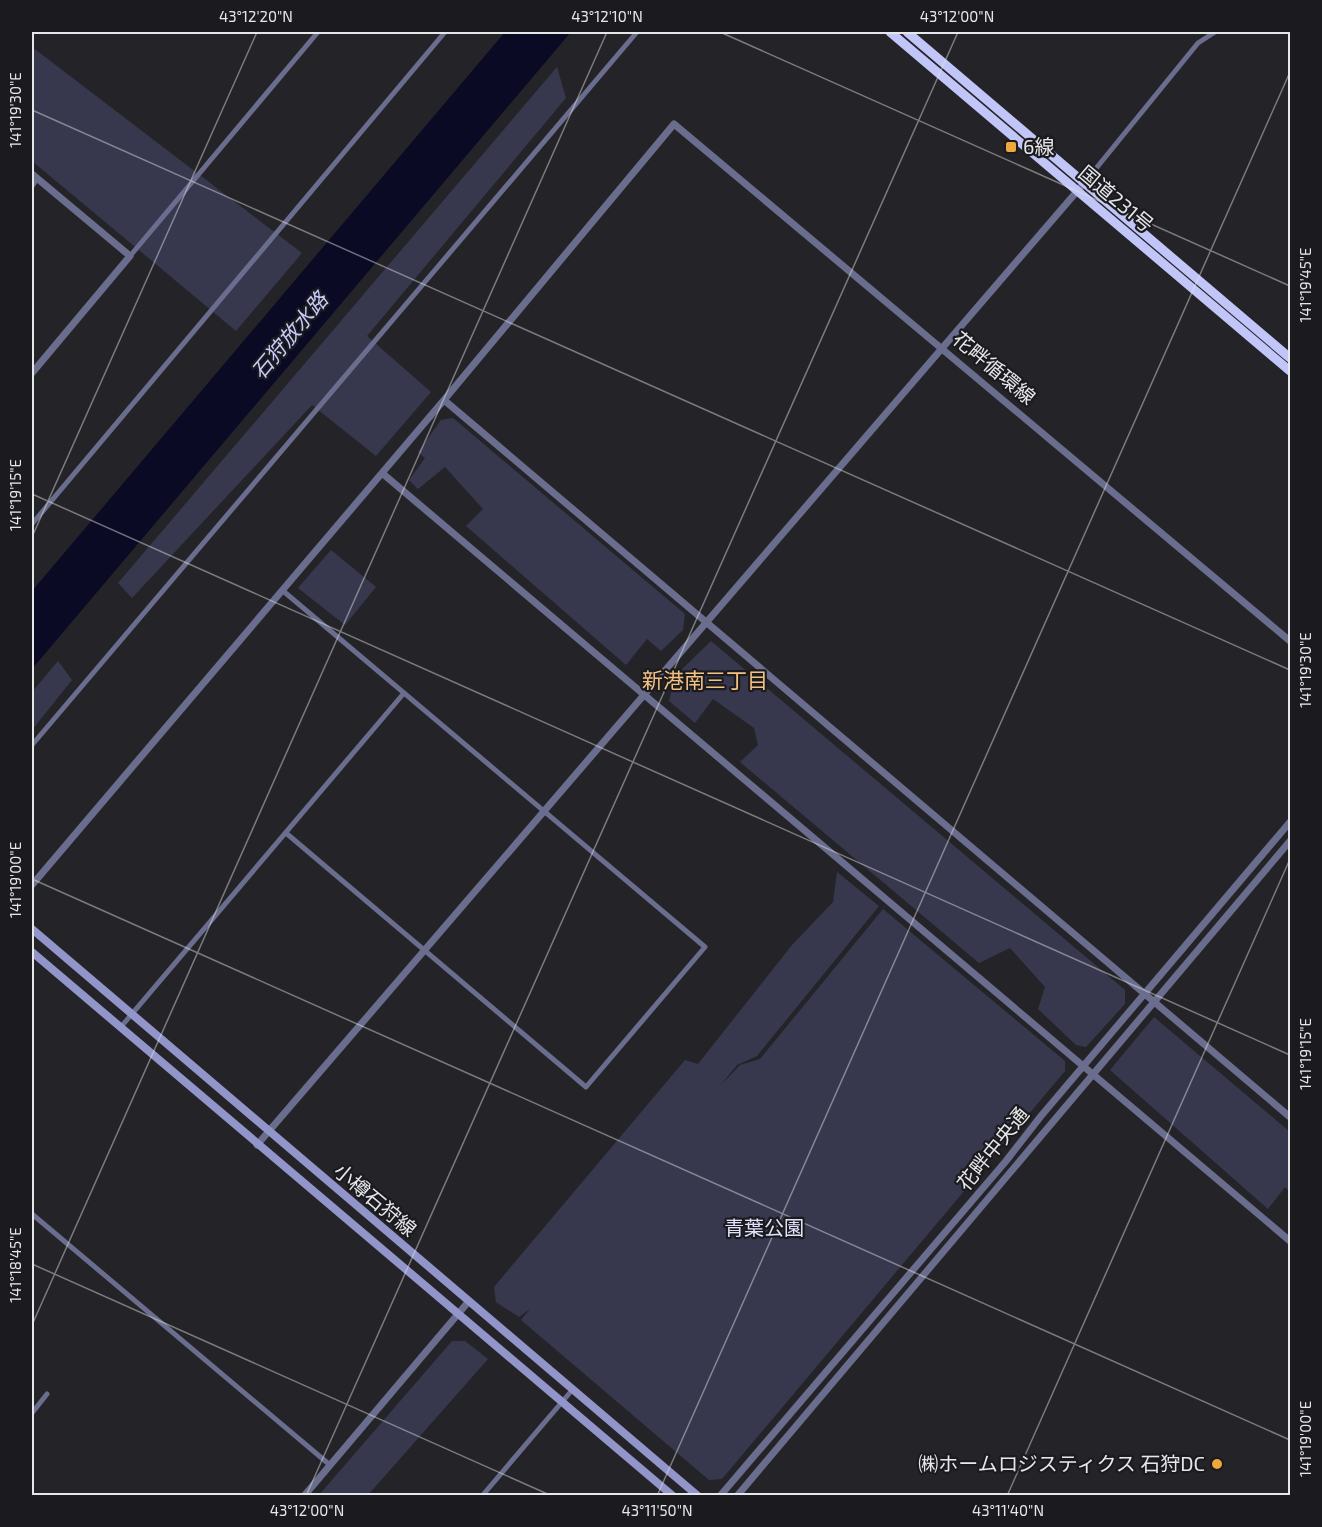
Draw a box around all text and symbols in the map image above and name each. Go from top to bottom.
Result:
text: 43°12'20"N [219,7,293,25]
text: 43°12'10"N [571,7,643,25]
text: 43°12'00"N [920,7,994,25]
text: 141°19'30"E [6,72,24,148]
place label: 6線 [1023,134,1054,158]
marker: 6線 [1004,140,1018,154]
street label: 国道231号 [1074,160,1159,236]
text: 141°19'45"E [1296,248,1314,322]
water label: 石狩放水路 [246,285,333,383]
street label: 花畔循環線 [949,326,1041,409]
text: 141°19'15"E [6,459,24,531]
text: 141°19'30"E [1296,632,1314,708]
district label: 新港南三丁目 [642,667,768,692]
text: 141°19'00"E [6,842,24,918]
text: 141°19'15"E [1296,1018,1314,1090]
street label: 花畔中央通 [951,1102,1033,1195]
street label: 小樽石狩線 [330,1158,422,1241]
park label: 青葉公園 [724,1215,804,1239]
text: 141°18'45"E [6,1227,24,1303]
text: 141°19'00"E [1296,1401,1314,1477]
place label: ㈱ホームロジスティクス 石狩DC [918,1451,1205,1475]
marker: ㈱ホームロジスティクス 石狩DC [1210,1457,1224,1471]
text: 43°12'00"N [270,1501,344,1519]
text: 43°11'50"N [621,1501,693,1519]
text: 43°11'40"N [972,1501,1044,1519]

